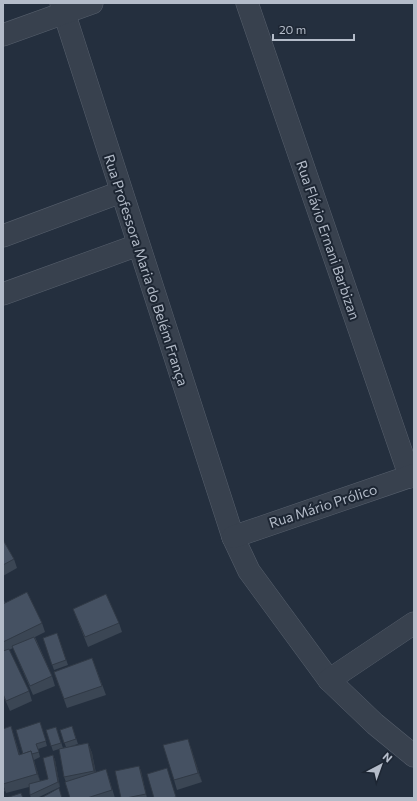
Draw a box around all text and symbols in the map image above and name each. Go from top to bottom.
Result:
scale bar [273,16,354,42]
text: 20 m [279,22,306,36]
street label: Rua Professora Maria do Belém França [101,152,192,388]
street label: Rua Flávio Ernani Barbizan [293,158,364,322]
street label: Rua Mário Prólico [267,480,379,531]
north arrow [361,745,401,785]
text: N [381,749,395,765]

